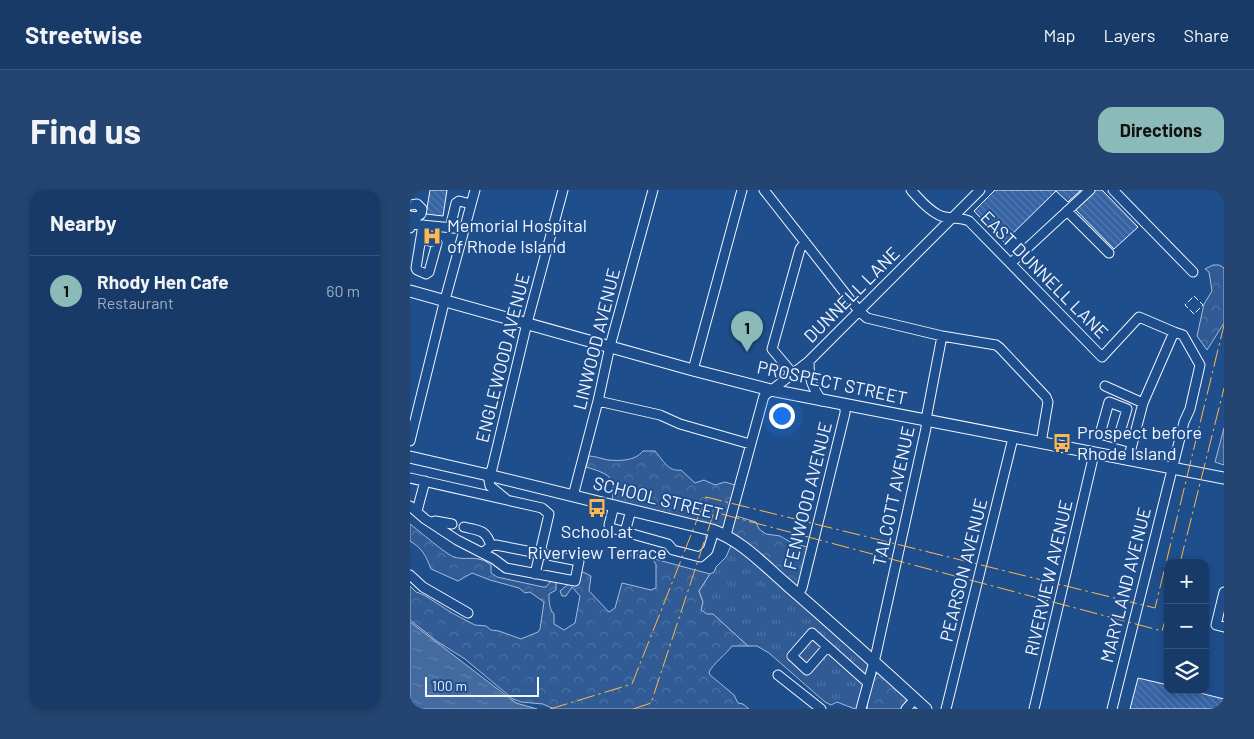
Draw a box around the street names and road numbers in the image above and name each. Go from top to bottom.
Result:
street label: EAST DUNNELL LANE [976,206,1113,343]
street label: DUNNELL LANE [799,242,904,347]
street label: LINWOOD AVENUE [568,265,624,412]
street label: ENGLEWOOD AVENUE [470,271,534,445]
street label: PROSPECT STREET [755,355,909,409]
street label: FENWOOD AVENUE [778,419,836,572]
street label: TALCOTT AVENUE [867,424,919,568]
street label: SCHOOL STREET [591,471,725,525]
street label: PEARSON AVENUE [935,496,991,644]
street label: RIVERVIEW AVENUE [1019,498,1077,658]
street label: MARYLAND AVENUE [1095,505,1155,665]

